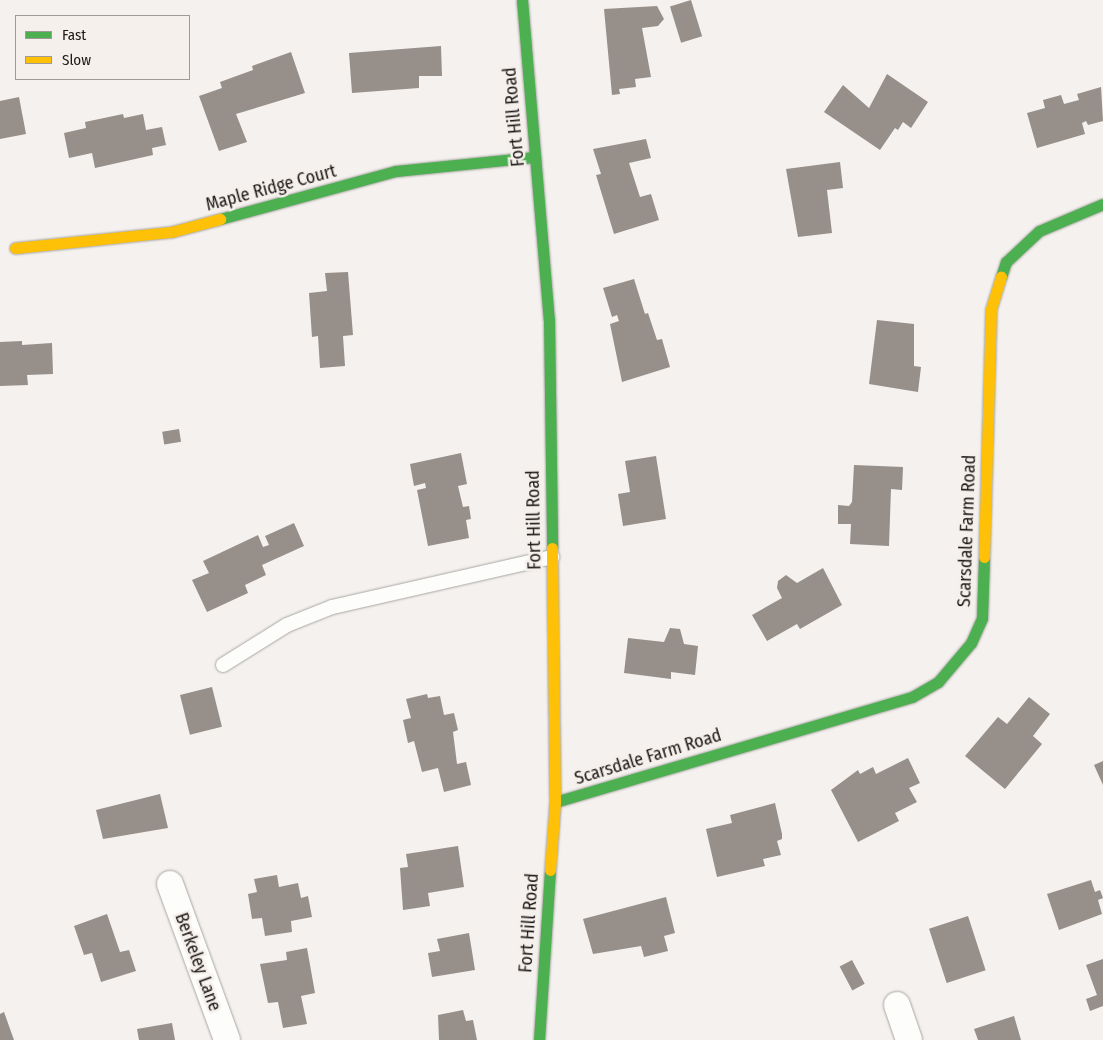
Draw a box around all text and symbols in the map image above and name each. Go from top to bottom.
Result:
legend [15,15,190,80]
text: Fast [62,26,86,44]
text: Slow [62,51,91,69]
street label: Fort Hill Road [499,66,529,168]
street label: Maple Ridge Court [203,160,339,216]
street label: Scarsdale Farm Road [954,454,980,608]
street label: Fort Hill Road [522,470,546,570]
street label: Scarsdale Farm Road [572,724,724,790]
street label: Fort Hill Road [515,873,543,973]
street label: Berkeley Lane [170,910,226,1014]

